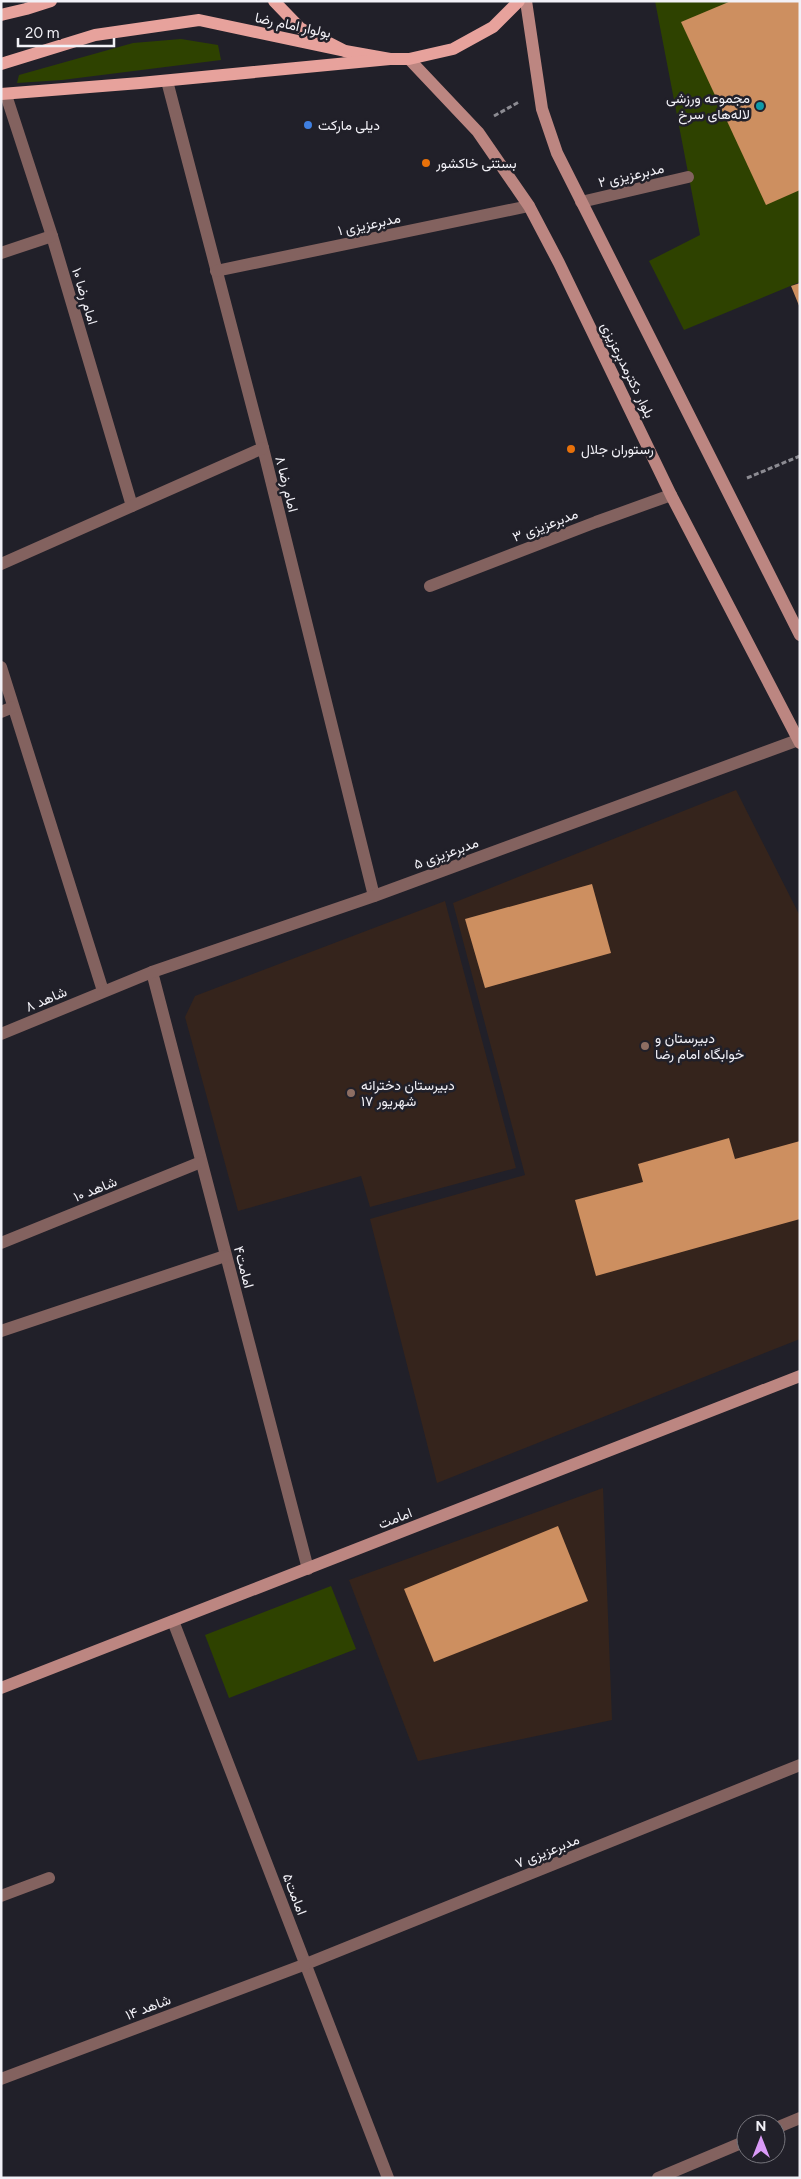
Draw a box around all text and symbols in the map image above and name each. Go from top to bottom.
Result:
street label: بولوار امام رضا [253,9,332,42]
scale bar [18,15,114,47]
text: 20 m [25,24,59,42]
place label: مجموعه‌ ورزشی لاله‌های سرخ [666,90,750,125]
marker: مجموعه‌ ورزشی لاله‌های سرخ [754,100,766,112]
place label: دیلی مارکت [318,117,380,134]
marker: دیلی مارکت [302,119,314,131]
place label: بستنی خاکشور [435,155,517,172]
marker: بستنی خاکشور [420,157,432,169]
street label: مدبرعزیزی ۲ [597,160,666,191]
street label: مدبرعزیزی ۱ [336,210,402,239]
street label: امام رضا ۱۰ [68,266,101,327]
street label: بلوار دکترمدبرعزیزی [597,319,658,421]
place label: رستوران جلال [581,441,654,459]
marker: رستوران جلال [565,443,577,455]
street label: امام رضا ۸ [271,454,302,514]
street label: مدبرعزیزی ۳ [510,505,580,546]
street label: مدبرعزیزی ۵ [411,834,481,873]
street label: شاهد ۸ [23,983,70,1016]
place label: دبیرستان و خوابگاه امام رضا [655,1030,744,1063]
marker: دبیرستان و خوابگاه امام رضا [639,1040,651,1052]
place label: دبیرستان دخترانه ۱۷ شهریور [361,1077,455,1110]
marker: دبیرستان دخترانه ۱۷ شهریور [345,1087,357,1099]
street label: شاهد ۱۰ [71,1173,119,1206]
street label: امامت۴ [230,1244,257,1290]
street label: امامت [376,1504,414,1533]
street label: مدبرعزیزی ۷ [513,1831,582,1872]
street label: امامت۵ [279,1871,310,1917]
street label: شاهد ۱۴ [123,1991,173,2024]
north arrow [736,2114,786,2164]
text: N [756,2118,766,2135]

